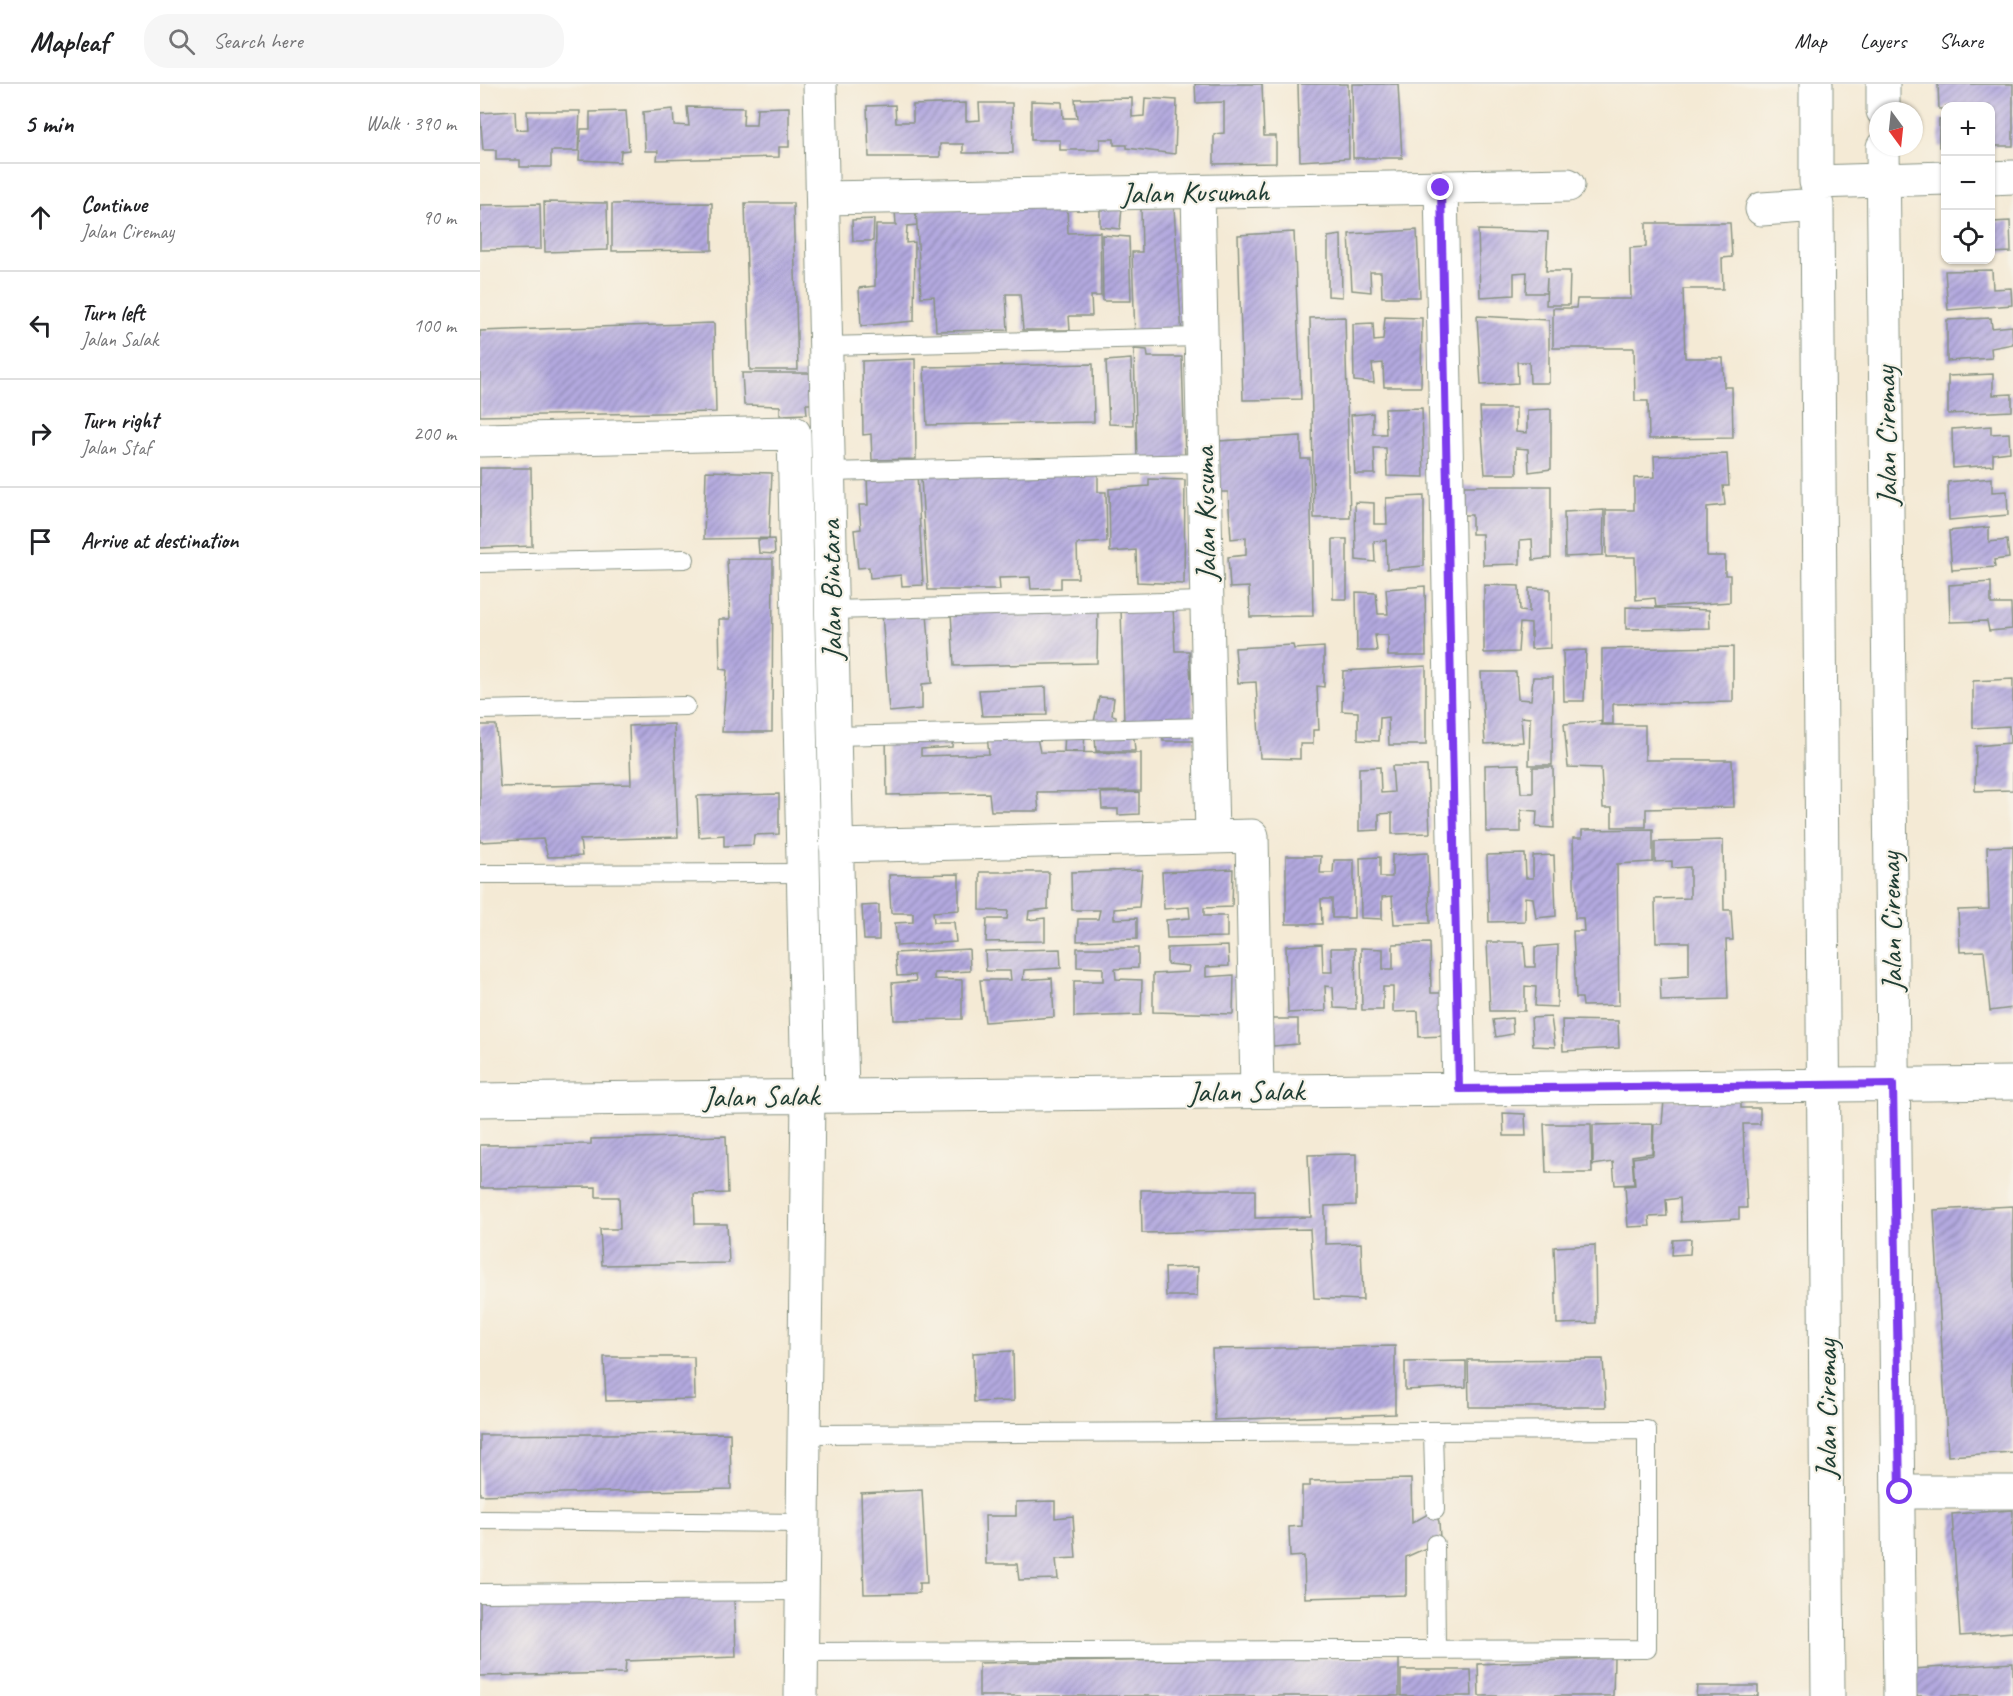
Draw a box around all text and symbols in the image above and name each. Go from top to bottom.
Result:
search box [144,14,564,68]
text: Mapleaf [30,24,108,59]
icon: search [165,25,198,58]
text: Search here [213,27,303,55]
text: Map [1794,28,1827,54]
text: Layers [1860,28,1906,54]
text: Share [1939,28,1983,54]
north arrow [1869,102,1923,156]
map controls [1941,102,1995,264]
button: + [1941,102,1995,156]
text: 5 min [24,107,73,140]
text: Walk · 390 m [366,111,456,136]
button: − [1941,156,1995,210]
street label: Jalan Kusumah [1119,172,1271,212]
route end [1427,174,1453,200]
text: Continue [81,191,147,219]
icon: ahead [24,201,57,234]
text: 90 m [422,205,456,230]
button: locate [1941,210,1995,264]
text: Jalan Ciremay [81,219,174,244]
text: Turn left [81,299,145,327]
icon: left [24,309,57,342]
text: 100 m [413,313,456,338]
text: Jalan Salak [81,327,158,352]
street label: Jalan Ciremay [1866,364,1906,508]
text: Turn right [81,407,158,435]
icon: right [24,417,57,450]
text: 200 m [413,421,456,446]
text: Jalan Staf [81,435,151,460]
street label: Jalan Kusuma [1185,444,1225,584]
street label: Jalan Bintara [811,518,851,662]
icon: arrive [24,525,57,558]
text: Arrive at destination [81,527,238,555]
street label: Jalan Ciremay [1871,850,1911,994]
street label: Jalan Salak [1186,1071,1306,1111]
street label: Jalan Salak [701,1076,821,1116]
street label: Jalan Ciremay [1807,1337,1845,1481]
route start [1886,1478,1912,1504]

